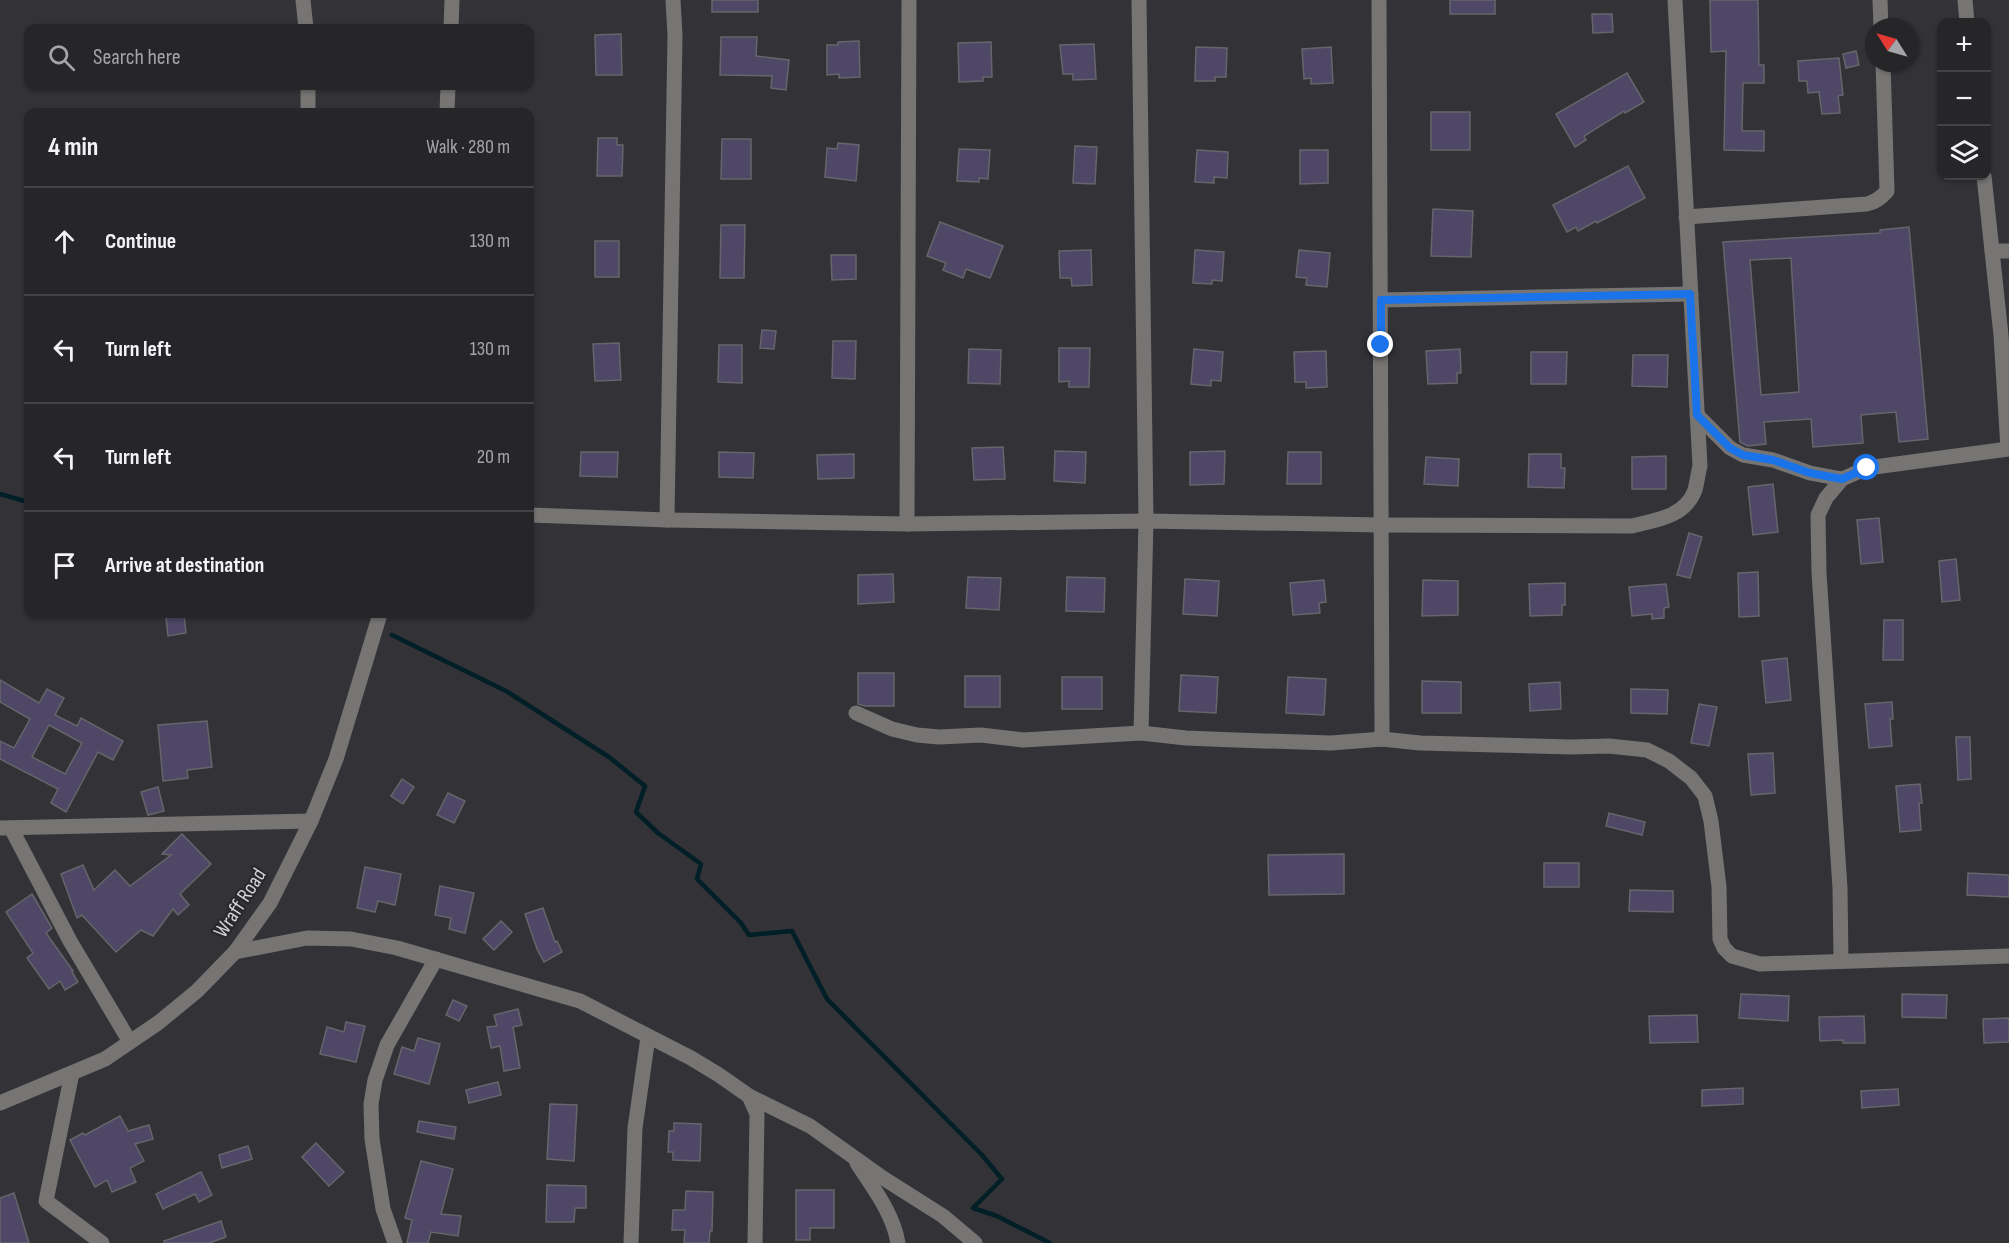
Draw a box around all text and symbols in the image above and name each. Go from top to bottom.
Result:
north arrow [1865,18,1919,72]
map controls [1937,18,1991,180]
button: + [1937,18,1991,72]
search box [24,24,534,90]
icon: search [45,41,78,74]
text: Search here [93,44,180,71]
button: − [1937,72,1991,126]
button: layers [1937,126,1991,180]
text: 4 min [48,132,98,163]
text: Walk · 280 m [426,135,510,159]
icon: ahead [48,225,81,258]
text: Continue [105,228,176,255]
text: 130 m [470,229,510,253]
route end [1367,331,1393,357]
icon: left [48,333,81,366]
text: Turn left [105,336,171,363]
text: 130 m [470,337,510,361]
icon: left [48,441,81,474]
text: Turn left [105,444,171,471]
text: 20 m [477,445,510,469]
route start [1853,454,1879,480]
icon: arrive [48,549,81,582]
text: Arrive at destination [105,552,264,579]
street label: Wraff Road [208,864,272,942]

